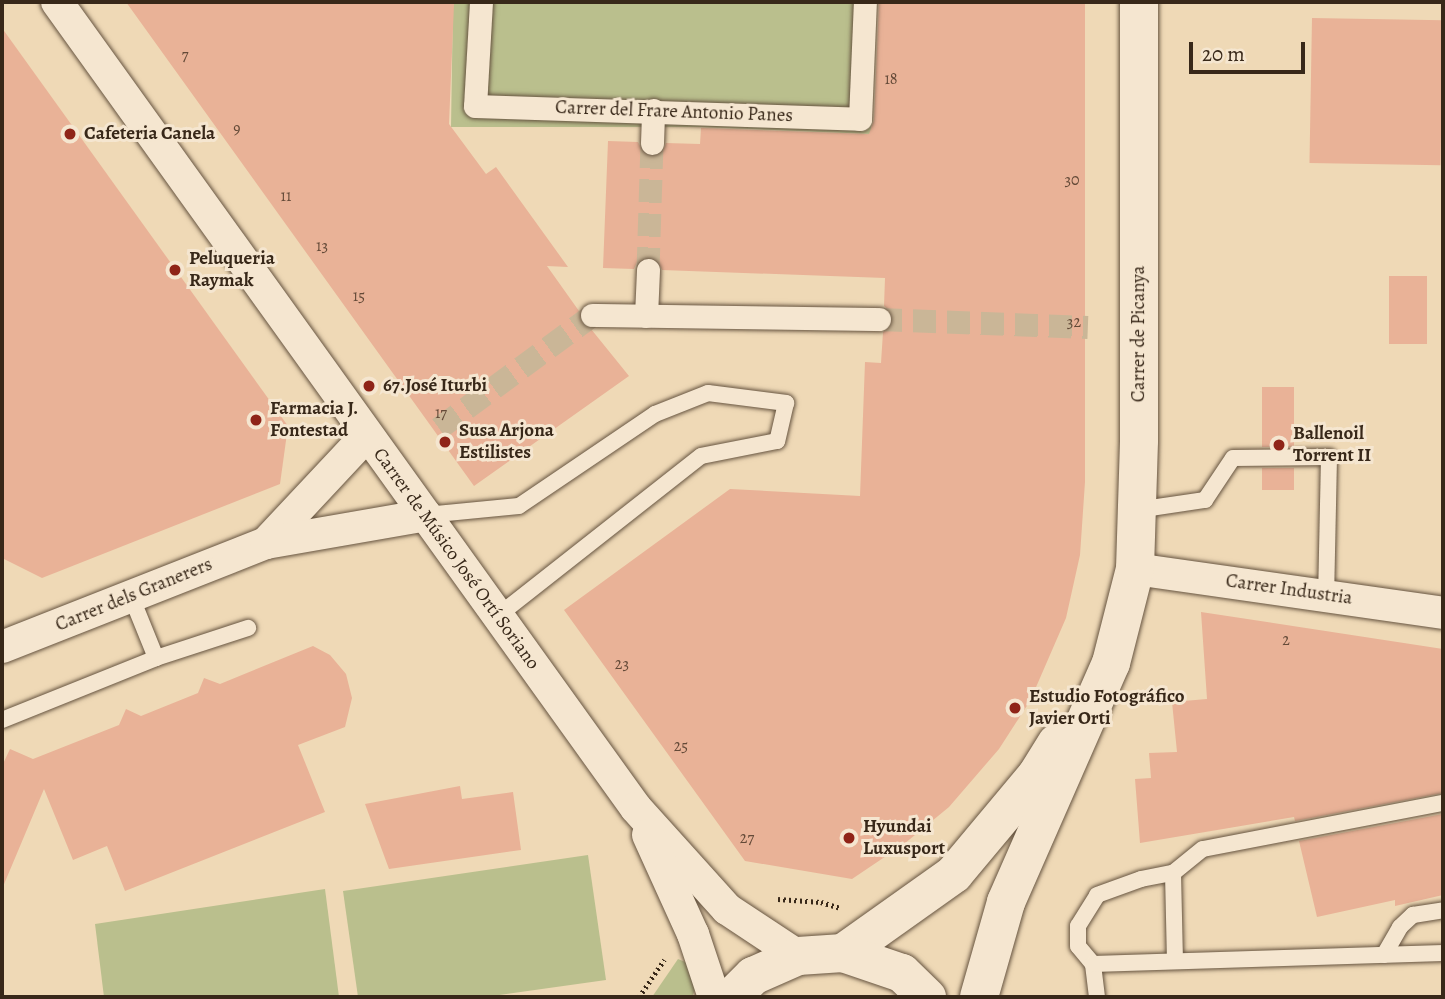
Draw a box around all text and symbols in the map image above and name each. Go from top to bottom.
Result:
scale bar [1193,28,1308,72]
text: 20 m [1202,40,1245,68]
house number: 7 [182,45,188,65]
house number: 18 [884,69,898,89]
street label: Carrer del Frare Antonio Panes [555,96,793,128]
house number: 9 [233,119,241,139]
place label: Cafeteria Canela [84,123,215,145]
marker: Cafeteria Canela [62,126,78,142]
house number: 30 [1064,170,1080,190]
house number: 11 [281,186,291,206]
house number: 13 [316,236,328,256]
place label: Peluqueria Raymak [189,248,275,292]
marker: Peluqueria Raymak [167,262,183,278]
street label: Carrer de Picanya [1128,266,1150,402]
house number: 15 [353,286,365,306]
house number: 32 [1067,312,1081,332]
place label: 67.José Iturbi [383,375,487,397]
marker: 67.José Iturbi [361,378,377,394]
place label: Farmacia J. Fontestad [270,398,358,442]
house number: 17 [435,403,447,423]
marker: Farmacia J. Fontestad [248,412,264,428]
place label: Susa Arjona Estilistes [459,420,554,464]
place label: Ballenoil Torrent II [1293,423,1371,467]
marker: Susa Arjona Estilistes [437,434,453,450]
marker: Ballenoil Torrent II [1271,437,1287,453]
street label: Carrer de Músico José Ortí Soriano [368,444,544,674]
street label: Carrer dels Granerers [52,553,216,637]
street label: Carrer Industria [1224,570,1354,610]
house number: 2 [1282,630,1290,650]
house number: 23 [615,654,629,674]
place label: Estudio Fotográfico Javier Orti [1029,686,1185,730]
marker: Estudio Fotográfico Javier Orti [1007,700,1023,716]
house number: 25 [674,736,688,756]
place label: Hyundai Luxusport [863,816,945,860]
house number: 27 [740,828,754,848]
marker: Hyundai Luxusport [841,830,857,846]

